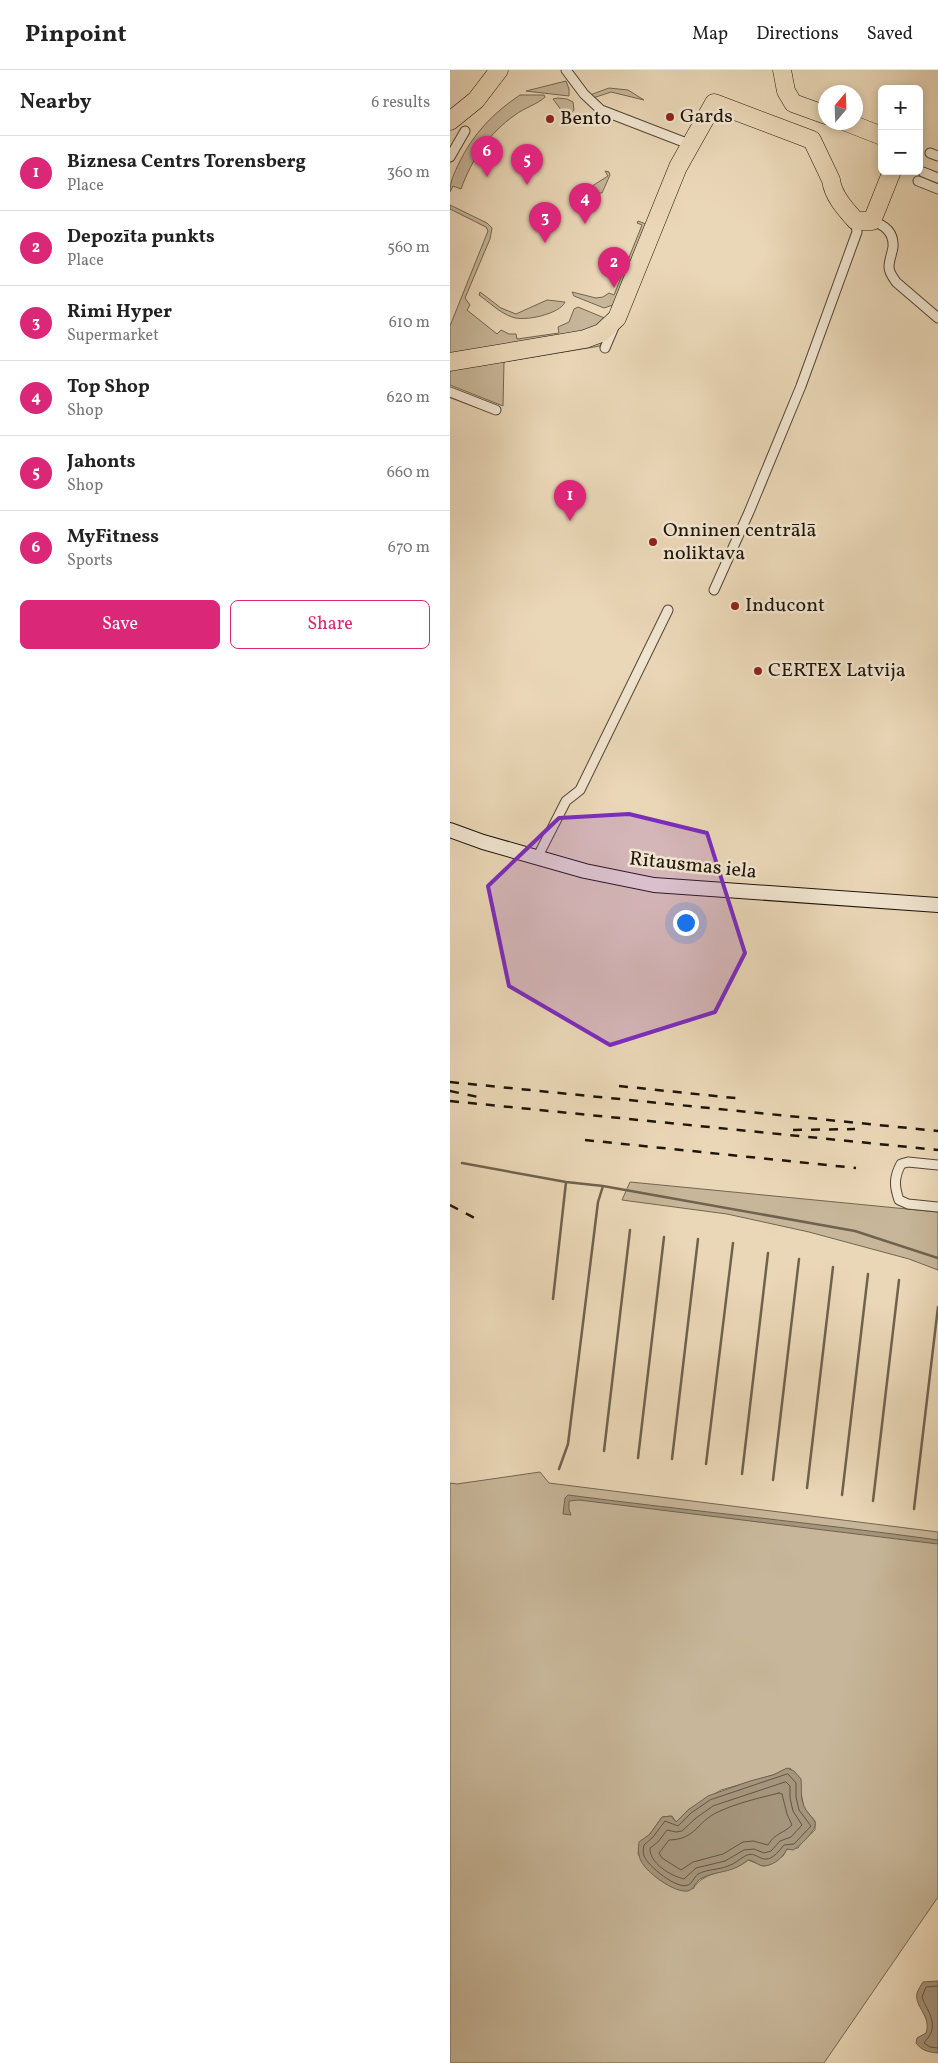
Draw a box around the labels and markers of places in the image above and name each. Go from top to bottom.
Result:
place label: Gards [680,103,733,131]
place label: Bento [560,105,611,133]
marker: Gards [664,111,676,123]
marker: Bento [544,113,556,125]
pin: 6 [471,136,503,177]
pin: 5 [511,144,543,185]
pin: 4 [569,183,601,224]
pin: 3 [529,202,561,243]
pin: 2 [598,247,630,288]
pin: 1 [554,480,586,521]
place label: Onninen centrālā noliktava [663,517,817,568]
marker: Onninen centrālā noliktava [647,536,659,548]
place label: Inducont [745,592,825,620]
marker: Inducont [729,600,741,612]
place label: CERTEX Latvija [768,657,906,685]
marker: CERTEX Latvija [752,665,764,677]

